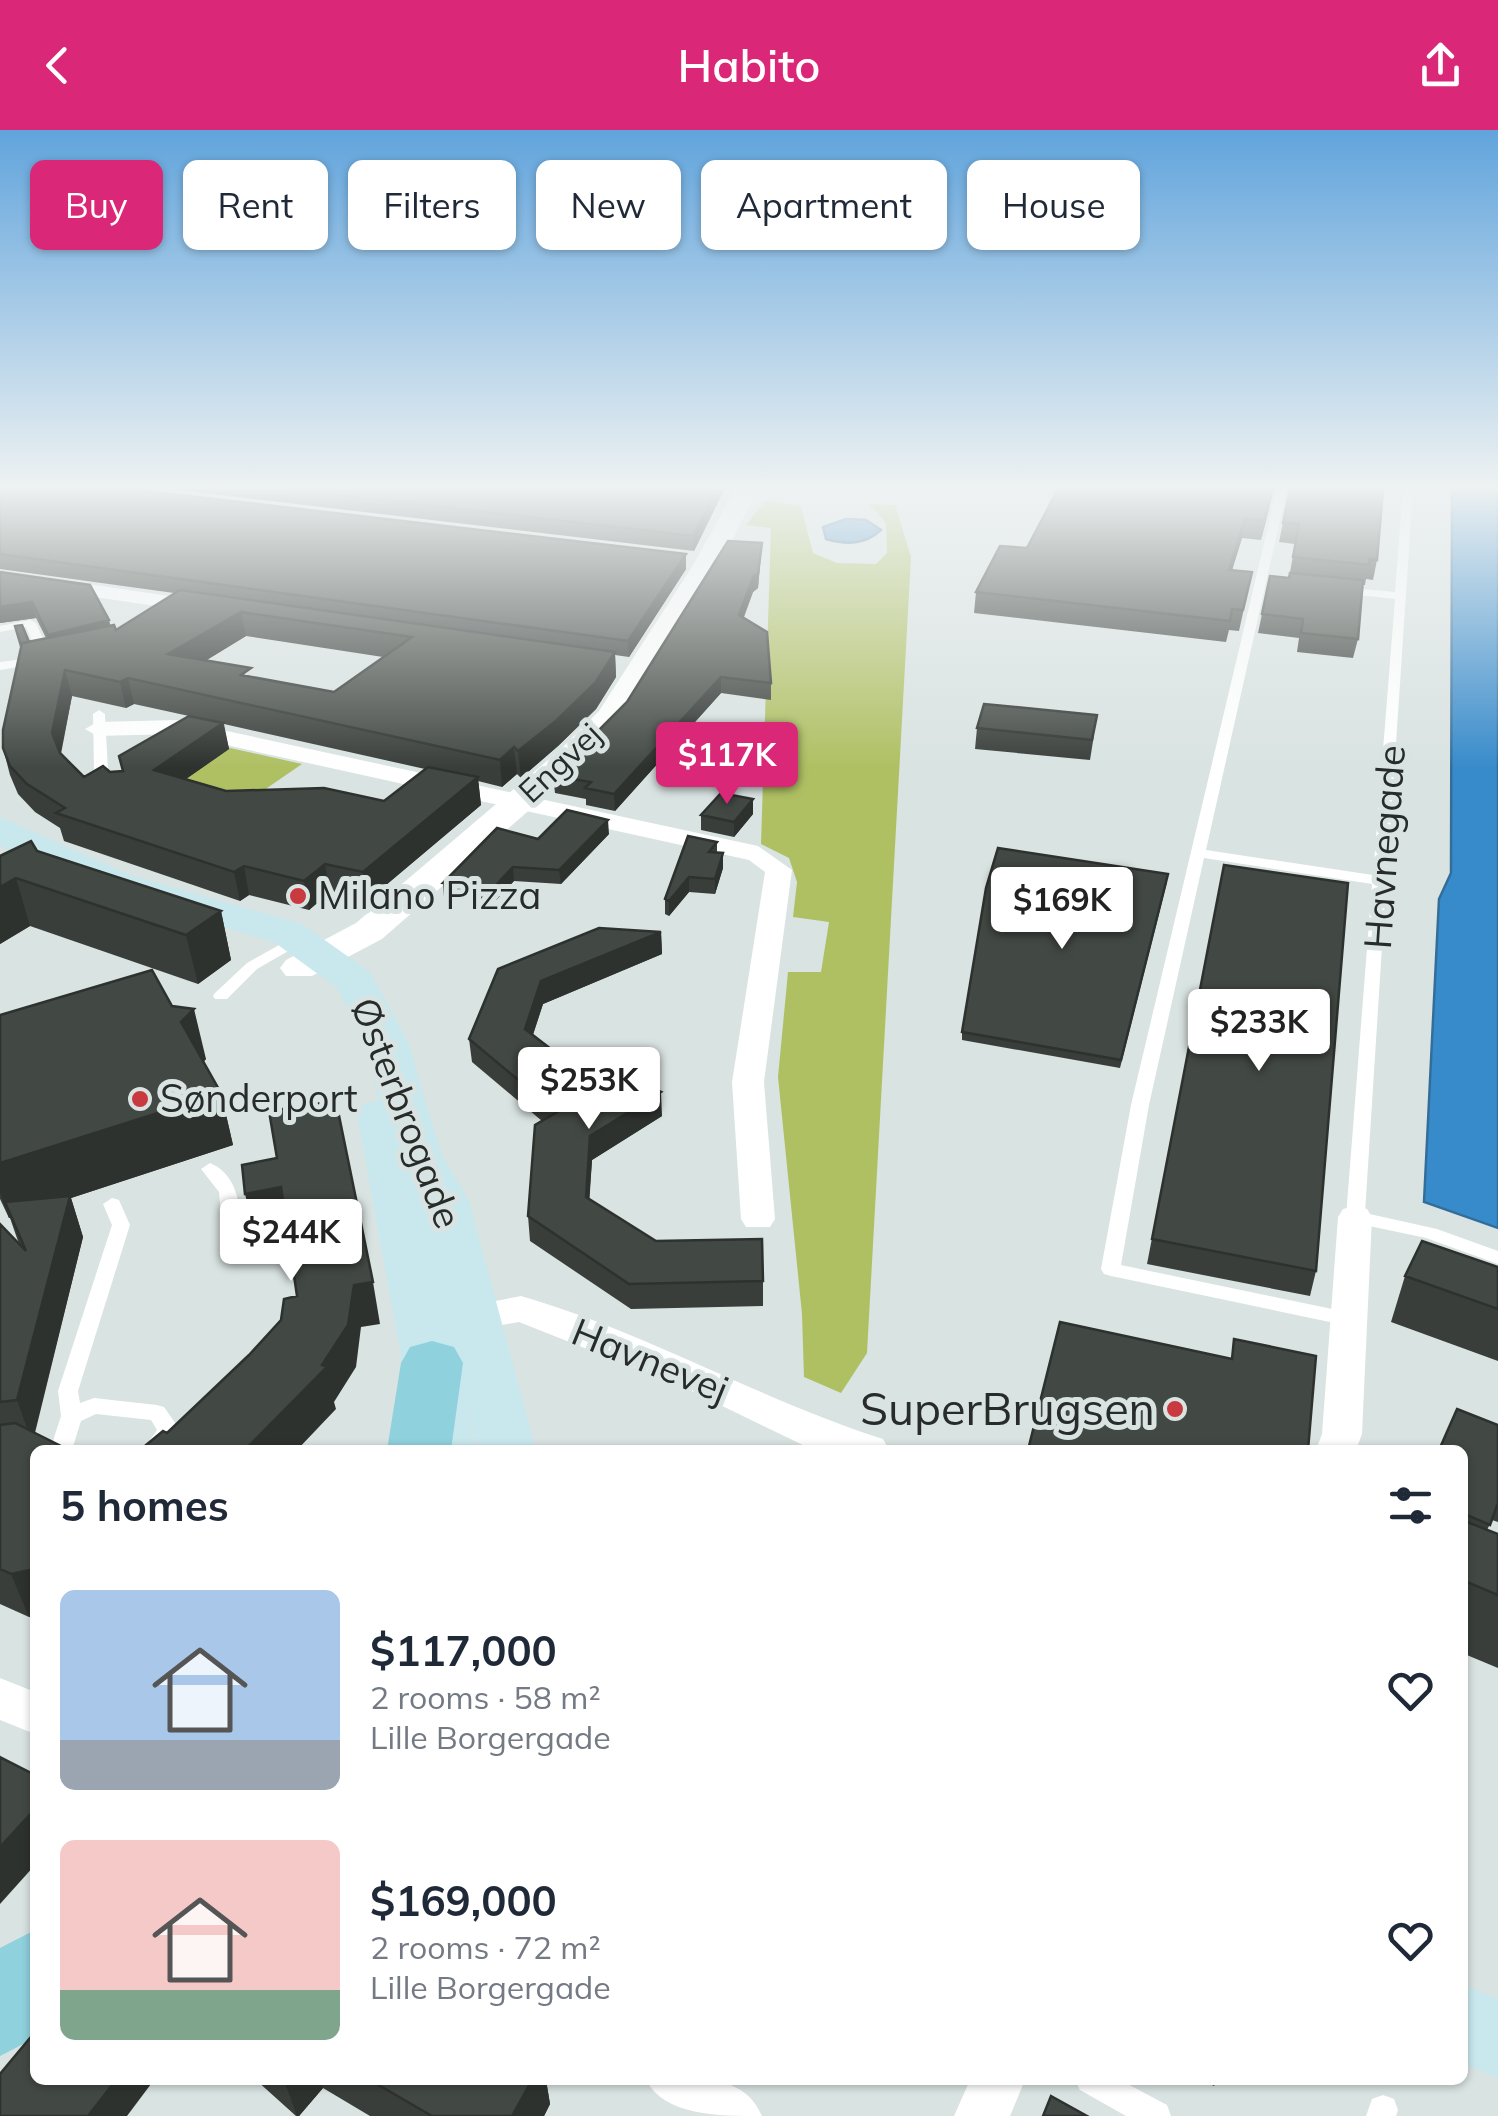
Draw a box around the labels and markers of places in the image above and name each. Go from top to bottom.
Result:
pin: $117K [657,722,797,807]
pin: $169K [992,867,1132,952]
place label: Milano Pizza [318,871,541,919]
marker: Milano Pizza [287,885,309,907]
pin: $233K [1189,989,1329,1074]
pin: $253K [519,1047,659,1132]
place label: Sønderport [160,1074,358,1122]
marker: Sønderport [129,1088,151,1110]
pin: $244K [221,1199,361,1284]
place label: SuperBrugsen [860,1380,1155,1436]
marker: SuperBrugsen [1164,1398,1186,1420]

